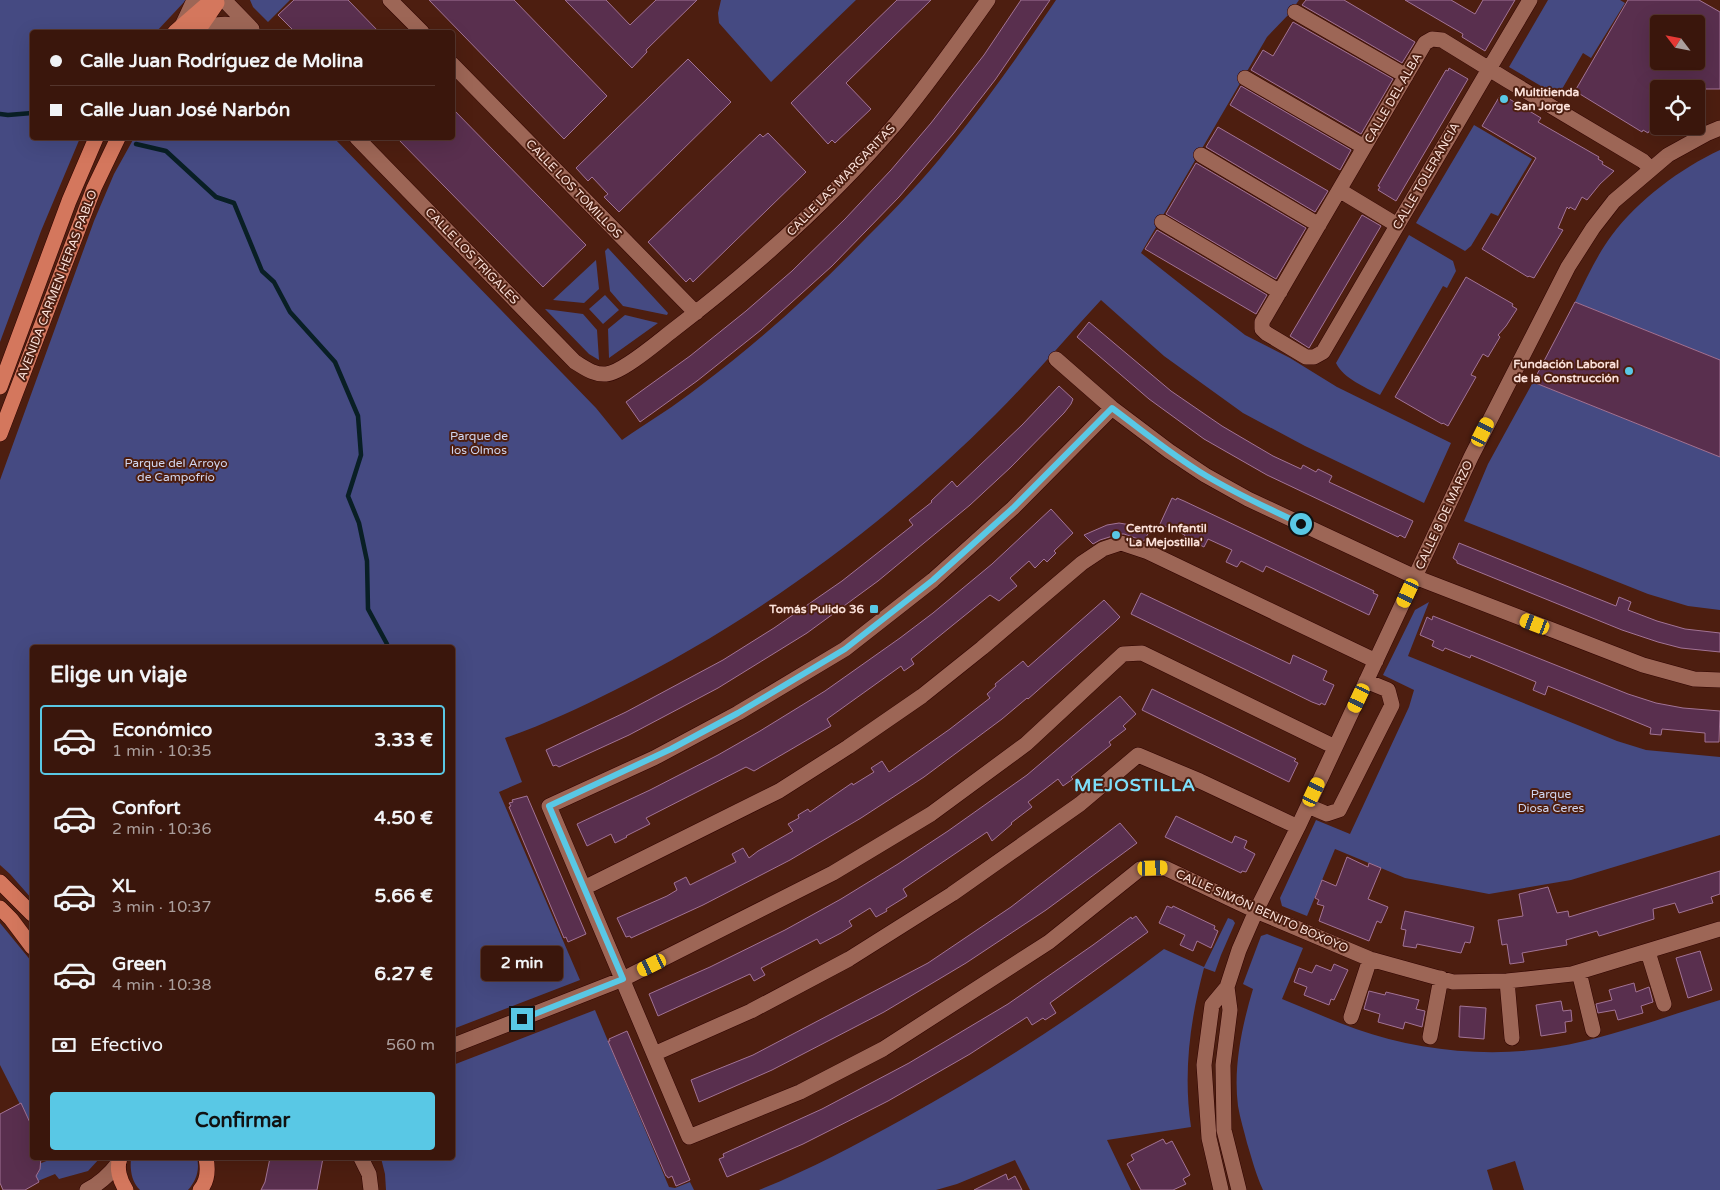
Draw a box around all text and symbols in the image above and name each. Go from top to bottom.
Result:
north arrow [1650,15,1705,70]
map controls [1650,15,1705,135]
text: Calle Juan Rodríguez de Molina [80,50,363,72]
street label: CALLE DEL ALBA [1362,50,1425,146]
button: locate [1650,80,1705,135]
place label: Multitienda San Jorge [1514,85,1580,114]
marker: Multitienda San Jorge [1498,93,1510,105]
text: Calle Juan José Narbón [80,99,290,121]
street label: CALLE TOLERANCIA [1390,120,1462,232]
street label: CALLE LAS MARGARITAS [784,121,898,239]
street label: CALLE LOS TOMILLOS [523,137,625,241]
street label: AVENIDA CARMEN HERAS PABLO [14,188,100,382]
street label: CALLE LOS TRIGALES [422,205,522,307]
place label: Fundación Laboral de la Construcción [1513,357,1619,385]
marker: Fundación Laboral de la Construcción [1623,365,1635,377]
car [1469,415,1496,449]
park label: Parque de los Olmos [450,429,508,457]
park label: Parque del Arroyo de Campofrío [125,456,227,484]
street label: CALLE 8 DE MARZO [1413,458,1476,572]
route start [1290,513,1312,535]
place label: Centro Infantil 'La Mejostilla' [1126,521,1207,550]
marker: Centro Infantil 'La Mejostilla' [1110,529,1122,541]
car [1394,576,1421,610]
place label: Tomás Pulido 36 [768,602,864,616]
marker: Tomás Pulido 36 [868,603,880,615]
car [1518,612,1551,636]
text: Elige un viaje [50,662,187,688]
car [1345,681,1372,715]
icon: car [52,718,97,763]
text: Económico [112,719,212,741]
text: 3.33 € [374,729,433,751]
text: 1 min · 10:35 [112,741,211,761]
district label: MEJOSTILLA [1074,774,1196,796]
car [1300,775,1327,809]
park label: Parque Diosa Ceres [1518,787,1585,815]
icon: car [52,796,97,841]
text: Confort [112,797,181,819]
text: 4.50 € [374,807,433,829]
text: 2 min · 10:36 [112,819,211,839]
car [1137,860,1168,876]
street label: CALLE SIMÓN BENITO BOXOYO [1173,866,1351,956]
icon: car [52,874,97,919]
text: XL [112,875,136,897]
text: 5.66 € [375,885,433,907]
text: 3 min · 10:37 [112,897,211,917]
callout: 2 min [481,946,563,982]
icon: car [52,952,97,997]
car [635,952,668,978]
text: Green [112,953,166,975]
text: 2 min [501,953,543,973]
text: 6.27 € [374,963,433,985]
text: 4 min · 10:38 [112,975,211,995]
route end [511,1008,533,1030]
icon: cash [50,1031,78,1059]
text: Efectivo [90,1034,163,1056]
text: 560 m [386,1035,435,1055]
button: Confirmar [50,1092,435,1150]

